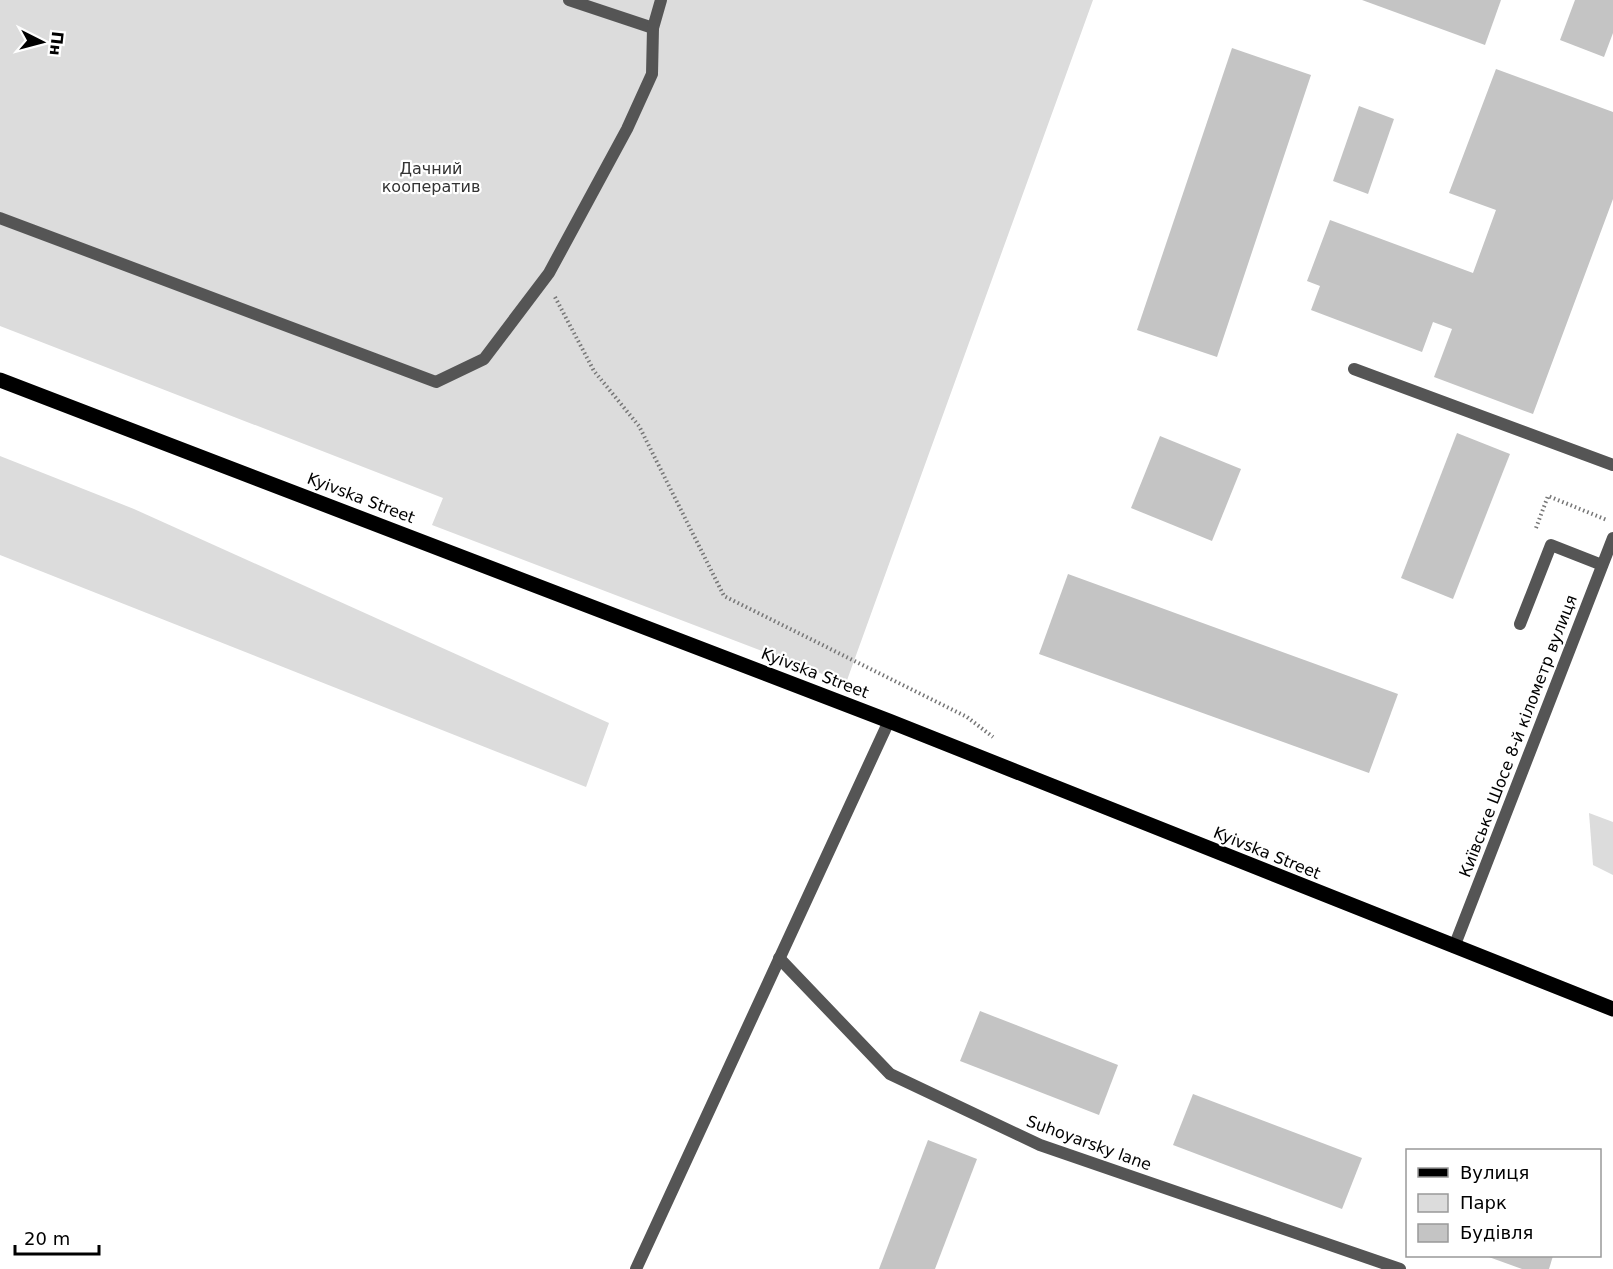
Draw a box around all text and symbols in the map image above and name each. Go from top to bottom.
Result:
north arrow [12,12,72,72]
text: Пн [46,30,67,57]
park label: Дачний кооператив [382,159,480,196]
street label: Kyivska Street [305,469,417,527]
street label: Київське Шосе 8-й кілометр вулиця [1455,592,1581,880]
street label: Kyivska Street [759,644,871,702]
street label: Kyivska Street [1211,823,1323,883]
street label: Suhoyarsky lane [1024,1112,1154,1174]
legend [1406,1149,1601,1257]
text: Вулиця [1460,1162,1529,1183]
text: Парк [1460,1192,1507,1213]
scale bar [15,1218,99,1256]
text: Будівля [1460,1222,1533,1243]
text: 20 m [24,1228,70,1249]

